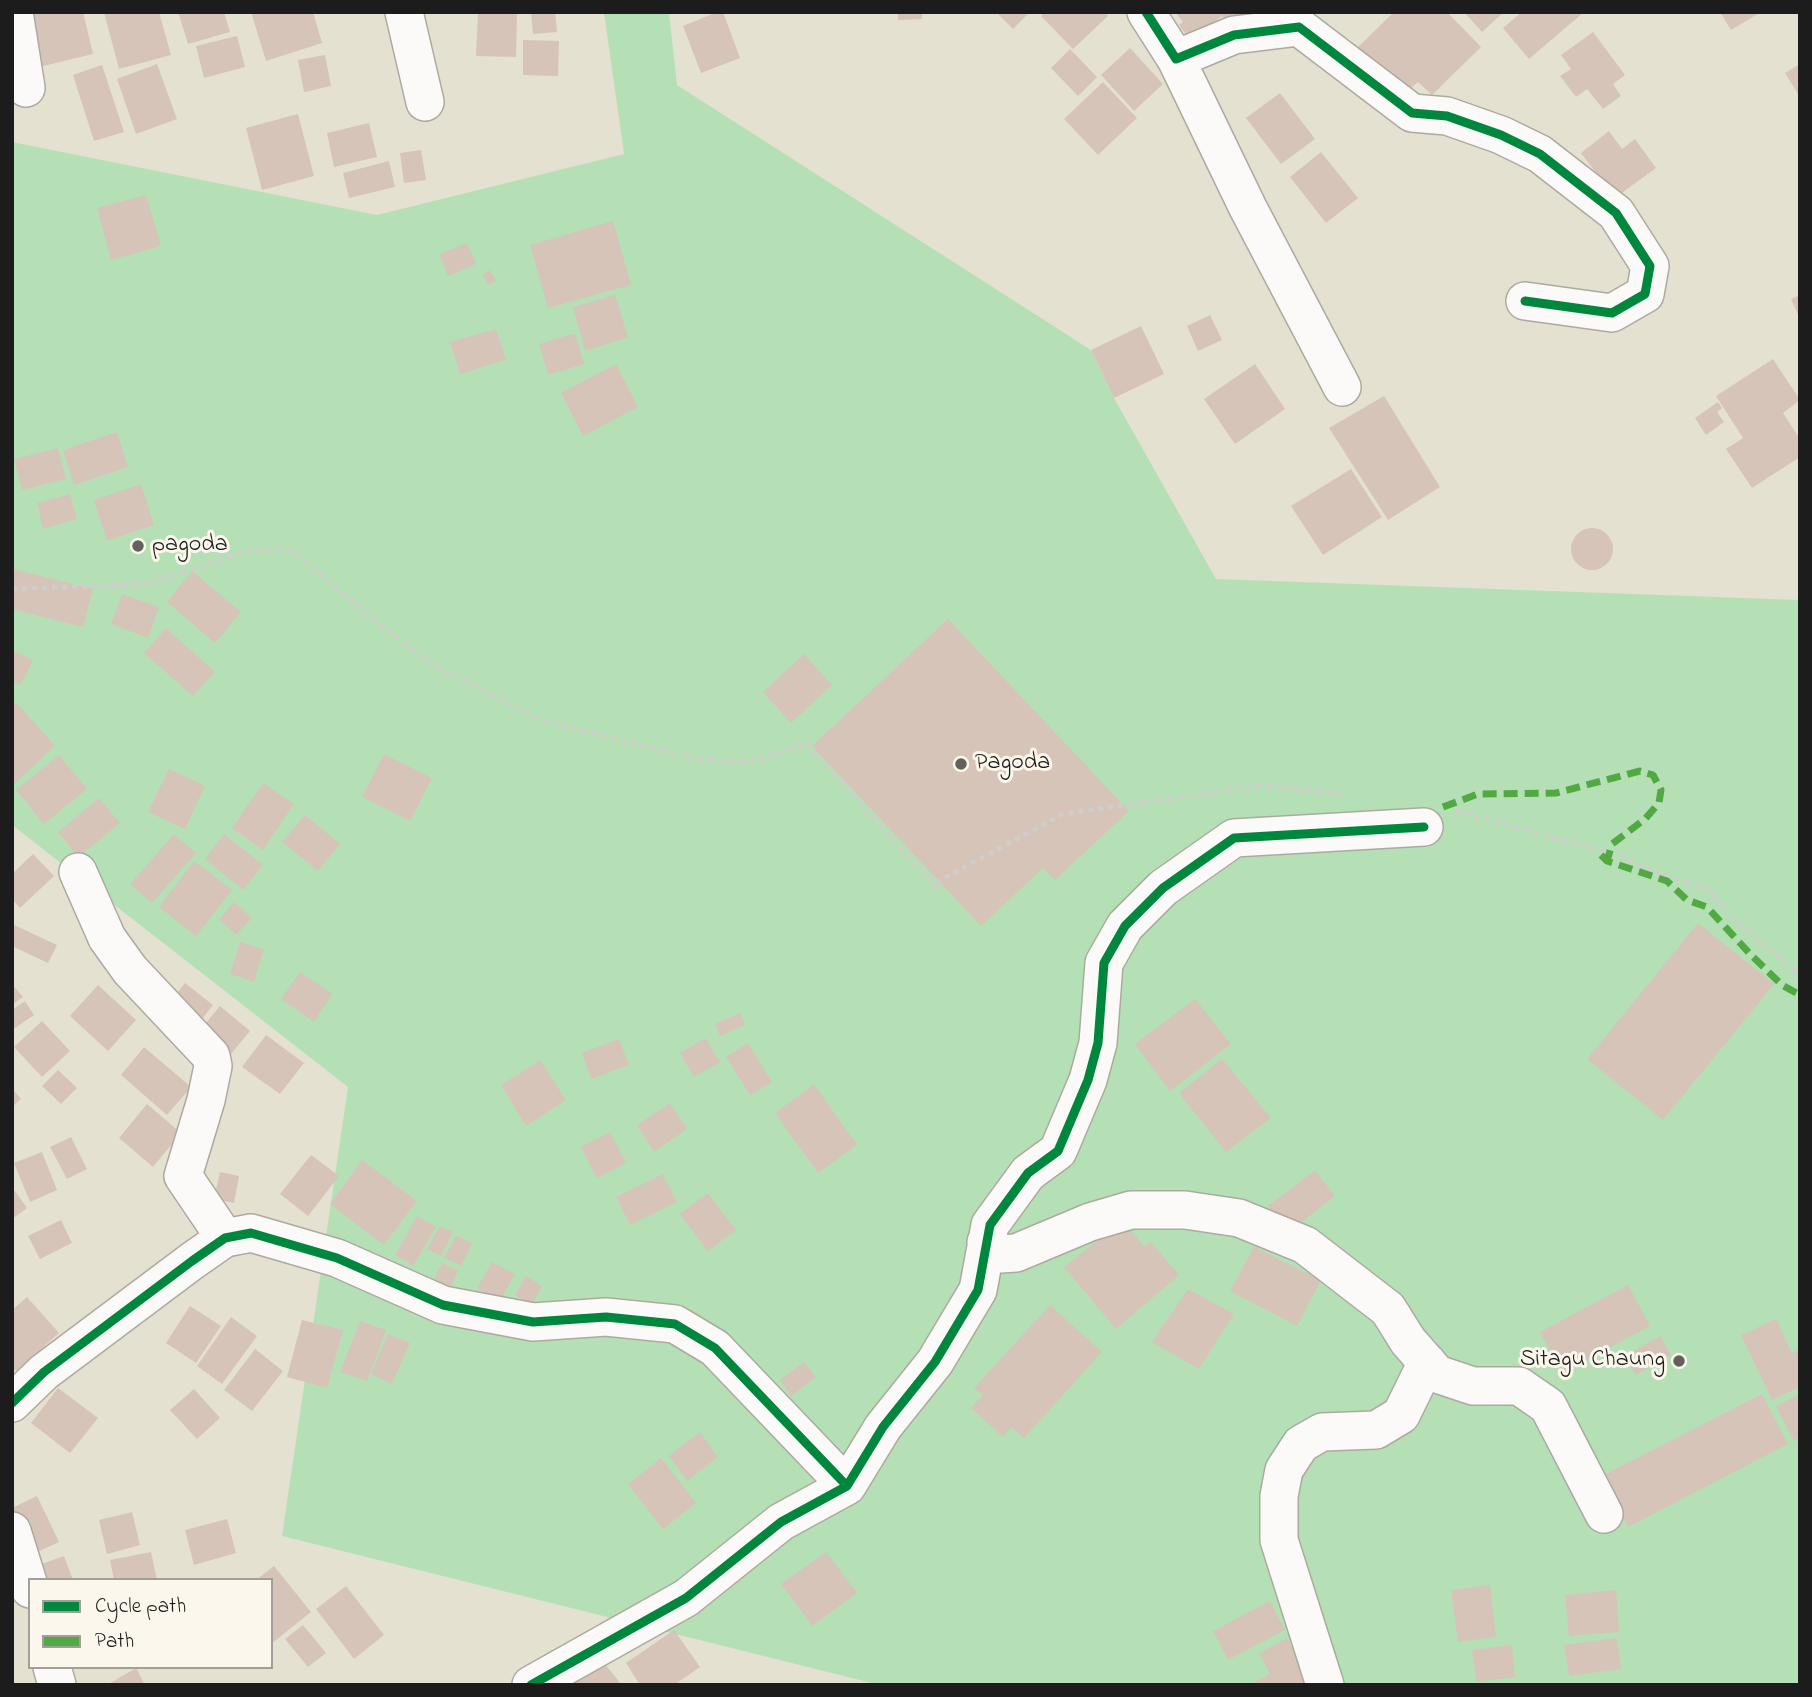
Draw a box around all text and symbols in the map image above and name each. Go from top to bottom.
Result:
place label: pagoda [152,532,228,560]
marker: pagoda [130,538,146,554]
place label: Pagoda [975,750,1050,778]
marker: Pagoda [953,756,969,772]
place label: Sitagu Chaung [1520,1347,1665,1375]
marker: Sitagu Chaung [1671,1353,1687,1369]
legend [28,1578,273,1669]
text: Cycle path [95,1592,186,1622]
text: Path [95,1627,134,1657]

